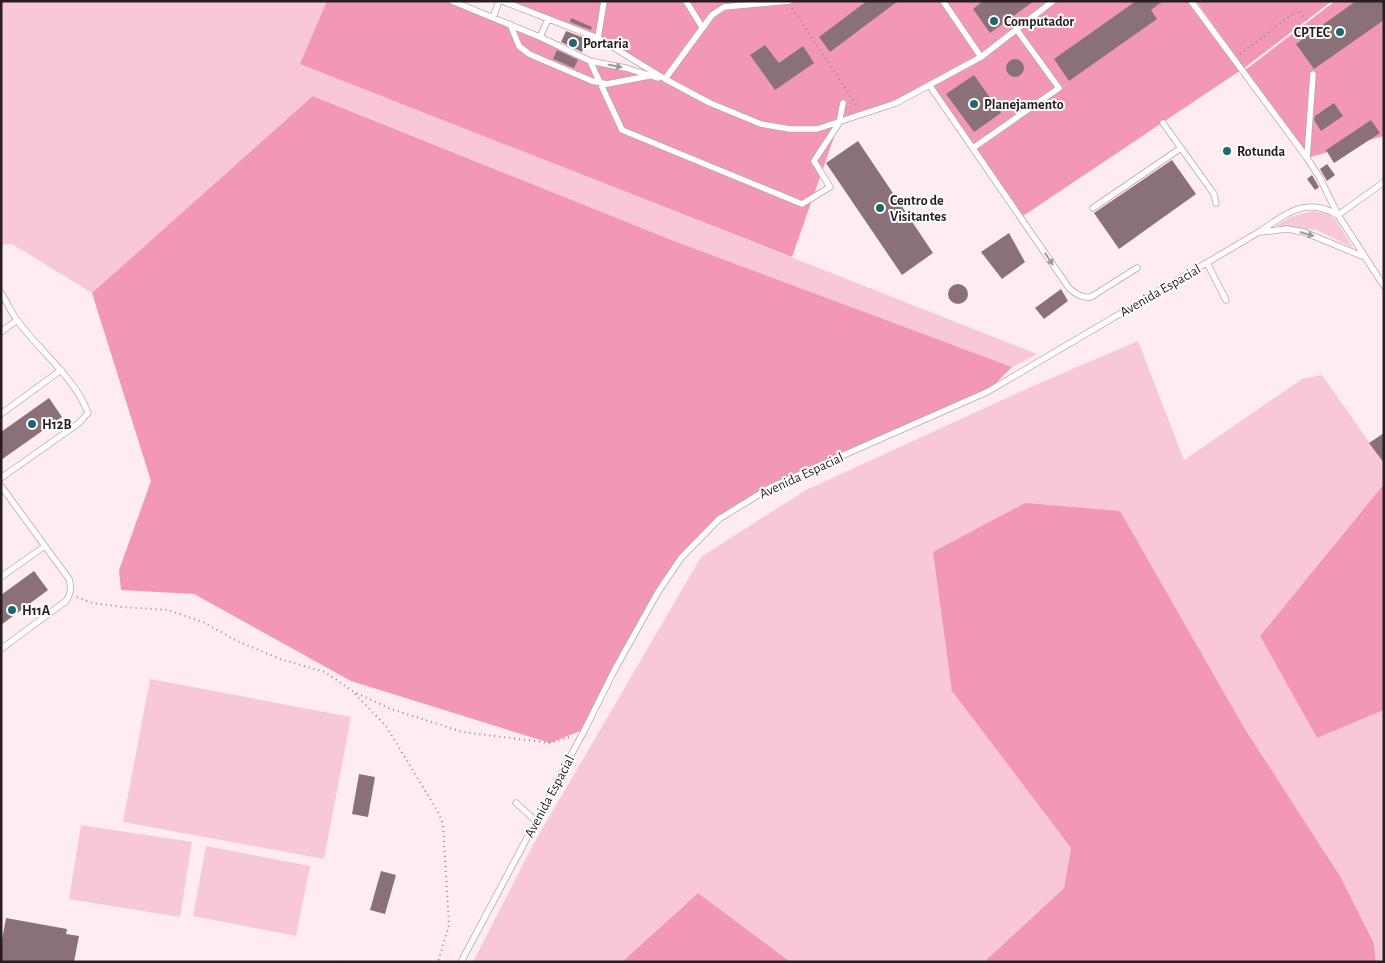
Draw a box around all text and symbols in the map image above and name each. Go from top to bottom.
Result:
marker: Computador [988,15,1000,27]
place label: Computador [1004,15,1074,29]
place label: CPTEC [1294,26,1331,40]
marker: CPTEC [1334,26,1346,38]
marker: Portaria [567,37,579,49]
place label: Portaria [583,37,629,51]
one-way arrow [607,62,622,70]
marker: Planejamento [968,98,980,110]
place label: Planejamento [984,98,1064,112]
marker: Rotunda [1221,145,1233,157]
place label: Rotunda [1237,145,1285,159]
place label: Centro de Visitantes [890,194,946,224]
marker: Centro de Visitantes [874,202,886,214]
one-way arrow [1300,230,1315,238]
one-way arrow [1044,252,1054,265]
street label: Avenida Espacial [1118,262,1203,320]
marker: H12B [26,418,38,430]
place label: H12B [42,418,71,432]
street label: Avenida Espacial [757,450,846,501]
marker: H11A [6,604,18,616]
place label: H11A [22,604,51,618]
street label: Avenida Espacial [522,753,577,840]

